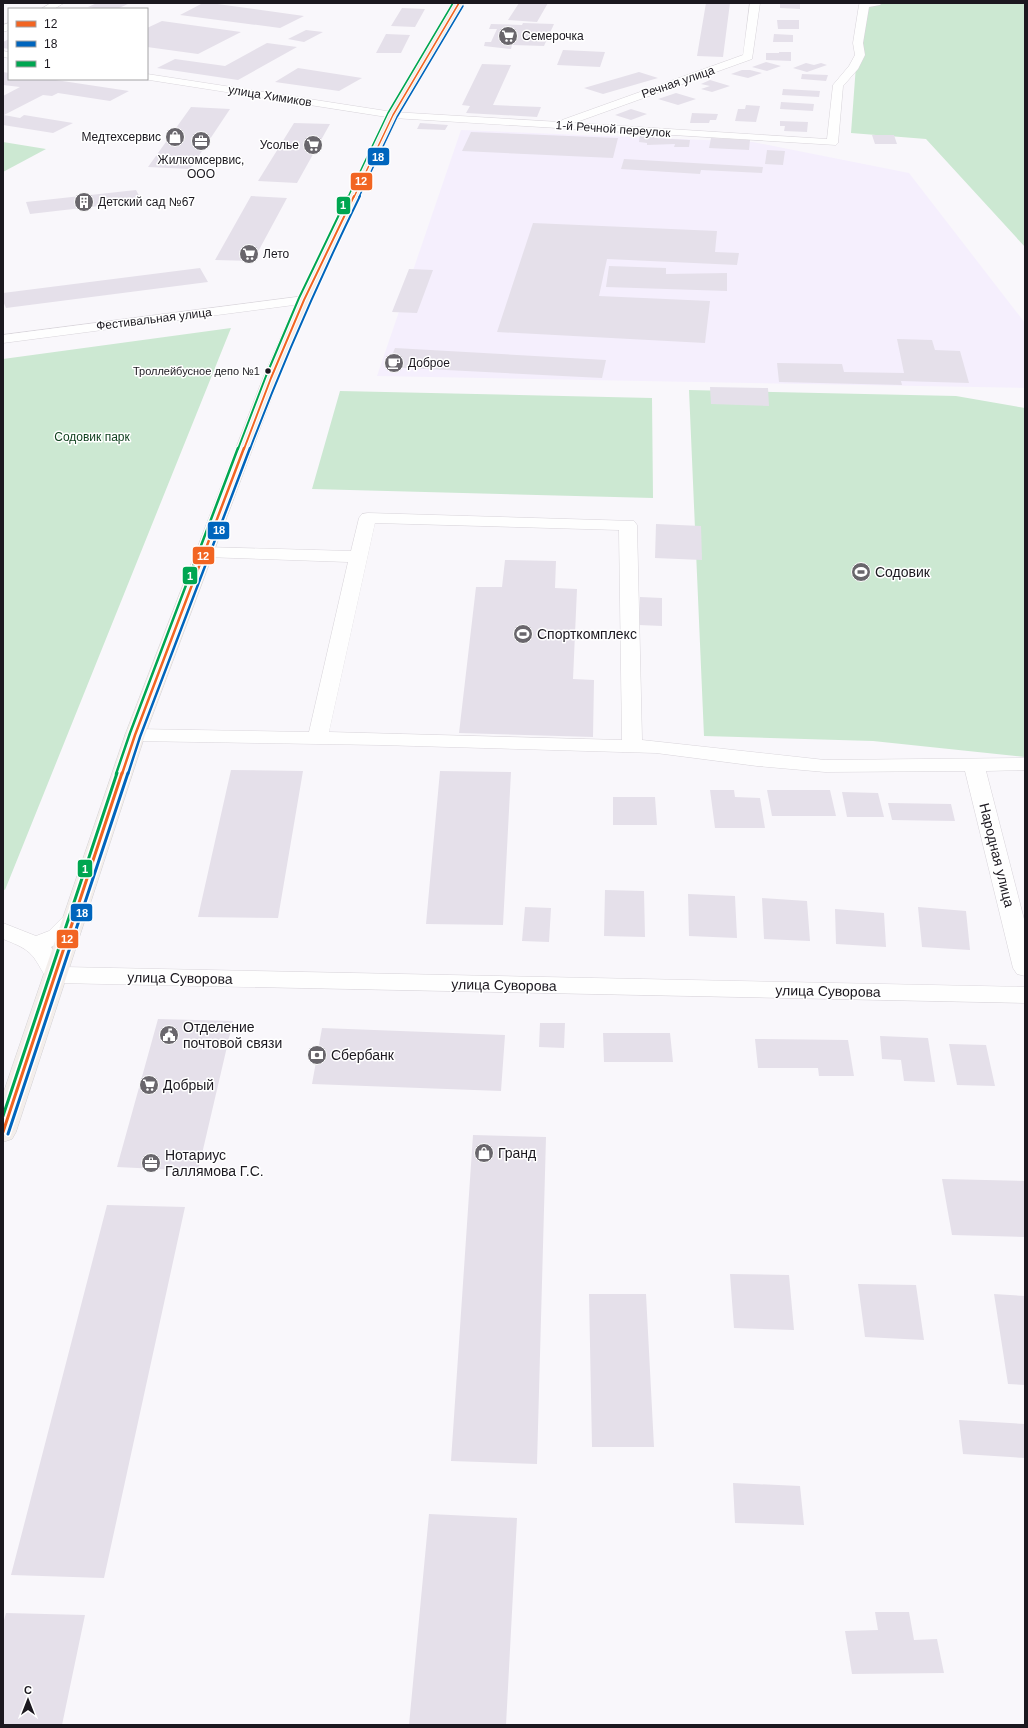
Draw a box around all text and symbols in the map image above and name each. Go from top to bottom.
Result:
legend [8,8,148,80]
text: 12 [44,17,58,31]
supermarket icon: Семерочка [497,25,519,47]
place label: Семерочка [522,29,584,43]
text: 18 [44,37,58,51]
text: 1 [44,57,51,71]
street label: Речная улица [640,63,717,101]
street label: улица Химиков [227,82,313,110]
street label: 1-й Речной переулок [555,118,672,140]
shop icon: Медтехсервис [164,126,186,148]
place label: Медтехсервис [81,130,161,144]
office icon: Жилкомсервис, ООО [190,130,212,152]
supermarket icon: Усолье [302,134,324,156]
place label: Усолье [260,138,299,152]
line badge: 18 [367,147,390,166]
text: 18 [372,151,384,163]
place label: Жилкомсервис, ООО [158,153,244,181]
line badge: 12 [350,172,373,191]
text: 12 [355,175,367,187]
building icon: Детский сад №67 [73,191,95,213]
place label: Детский сад №67 [98,195,195,209]
line badge: 1 [336,196,351,215]
text: 1 [340,199,346,211]
supermarket icon: Лето [238,243,260,265]
place label: Лето [263,247,290,261]
street label: Фестивальная улица [95,305,213,333]
cafe icon: Доброе [383,352,405,374]
place label: Доброе [408,356,450,370]
place label: Троллейбусное депо №1 [133,365,260,377]
marker: Троллейбусное депо №1 [263,366,273,376]
park label: Содовик парк [54,430,131,444]
line badge: 18 [207,521,230,540]
text: 18 [213,524,225,536]
line badge: 12 [192,546,215,565]
text: 12 [197,550,209,562]
sports icon: Содовик [850,561,872,583]
place label: Содовик [875,564,931,580]
line badge: 1 [182,566,198,585]
text: 1 [187,570,193,582]
sports icon: Спорткомплекс [512,623,534,645]
place label: Спорткомплекс [537,626,637,642]
street label: Народная улица [976,801,1018,909]
line badge: 1 [77,859,93,878]
text: 1 [82,863,88,875]
line badge: 18 [70,903,93,922]
text: 18 [76,907,88,919]
line badge: 12 [56,929,79,949]
text: 12 [61,933,73,945]
street label: улица Суворова [127,969,233,987]
street label: улица Суворова [451,976,557,994]
street label: улица Суворова [775,982,881,1000]
place label: Отделение почтовой связи [183,1019,282,1051]
public building icon: Отделение почтовой связи [158,1024,180,1046]
bank icon: Сбербанк [306,1044,328,1066]
place label: Сбербанк [331,1047,395,1063]
supermarket icon: Добрый [138,1074,160,1096]
place label: Добрый [163,1077,214,1093]
shop icon: Гранд [473,1142,495,1164]
place label: Гранд [498,1145,536,1161]
place label: Нотариус Галлямова Г.С. [165,1147,264,1179]
office icon: Нотариус Галлямова Г.С. [140,1152,162,1174]
north arrow [8,1680,48,1720]
text: С [24,1684,32,1696]

